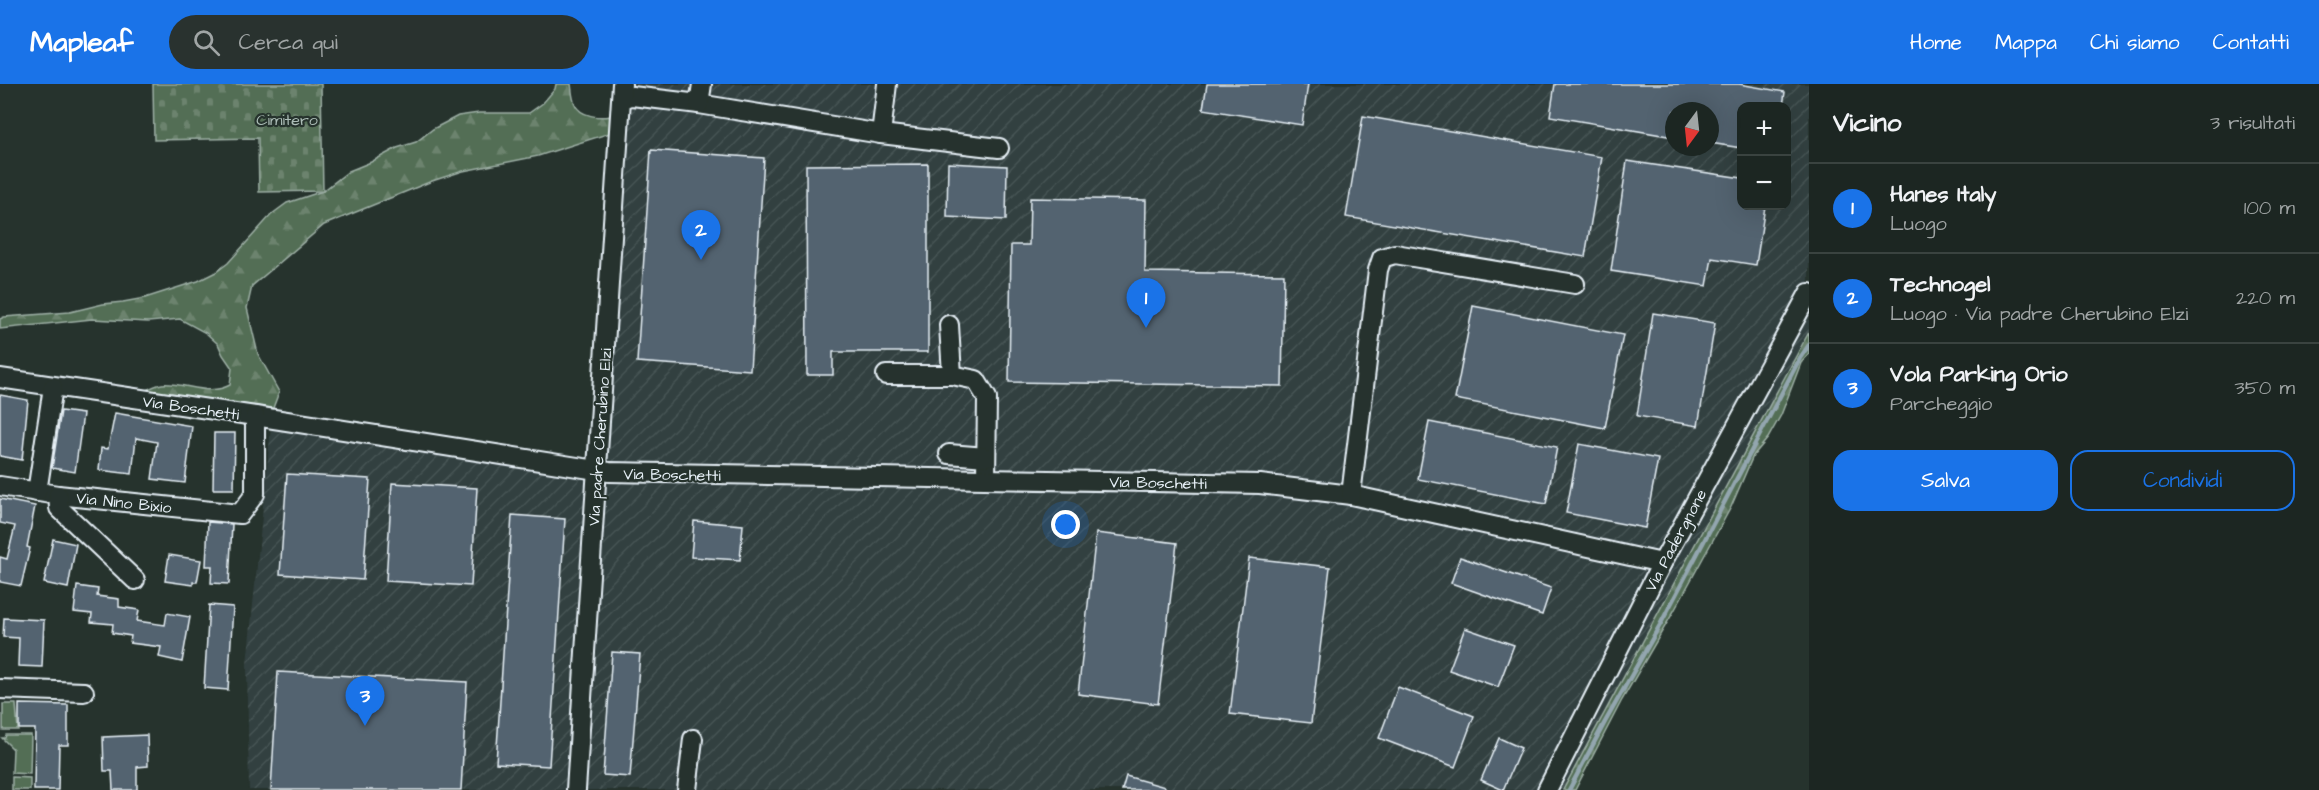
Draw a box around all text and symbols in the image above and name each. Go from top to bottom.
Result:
search box [169,15,589,69]
text: Mapleaf [30,23,133,62]
icon: search [190,26,223,59]
text: Cerca qui [238,27,338,58]
text: Home [1910,28,1962,57]
text: Mappa [1995,28,2057,57]
text: Chi siamo [2090,28,2179,57]
text: Contatti [2212,28,2289,57]
north arrow [1665,102,1719,156]
map controls [1737,102,1791,210]
button: + [1737,102,1791,156]
text: Vicino [1833,105,1901,141]
park label: Cimitero [256,109,318,131]
text: 3 risultati [2210,109,2295,137]
button: − [1737,156,1791,210]
text: Hanes Italy [1890,179,1996,210]
text: 1 [1851,194,1854,222]
text: 100 m [2244,194,2295,222]
pin: 2 [682,210,720,260]
text: Luogo [1890,210,1947,238]
text: Technogel [1890,269,1991,300]
pin: 1 [1126,278,1166,328]
text: 2 [1847,284,1858,312]
text: 220 m [2236,284,2295,312]
text: Luogo · Via padre Cherubino Elzi [1890,300,2188,328]
street label: Via padre Cherubino Elzi [583,347,617,527]
text: Vola Parking Orio [1890,359,2068,390]
text: 3 [1847,374,1858,402]
text: 350 m [2234,374,2295,402]
street label: Via Boschetti [141,390,241,426]
text: Parcheggio [1890,390,1992,418]
button: Salva [1833,450,2058,511]
button: Condividi [2070,450,2295,511]
street label: Via Boschetti [623,463,721,487]
street label: Via Boschetti [1109,471,1207,495]
street label: Via Padergnone [1640,485,1713,596]
street label: Via Nino Bixio [75,487,173,519]
your location [1051,510,1080,539]
pin: 3 [346,676,385,726]

